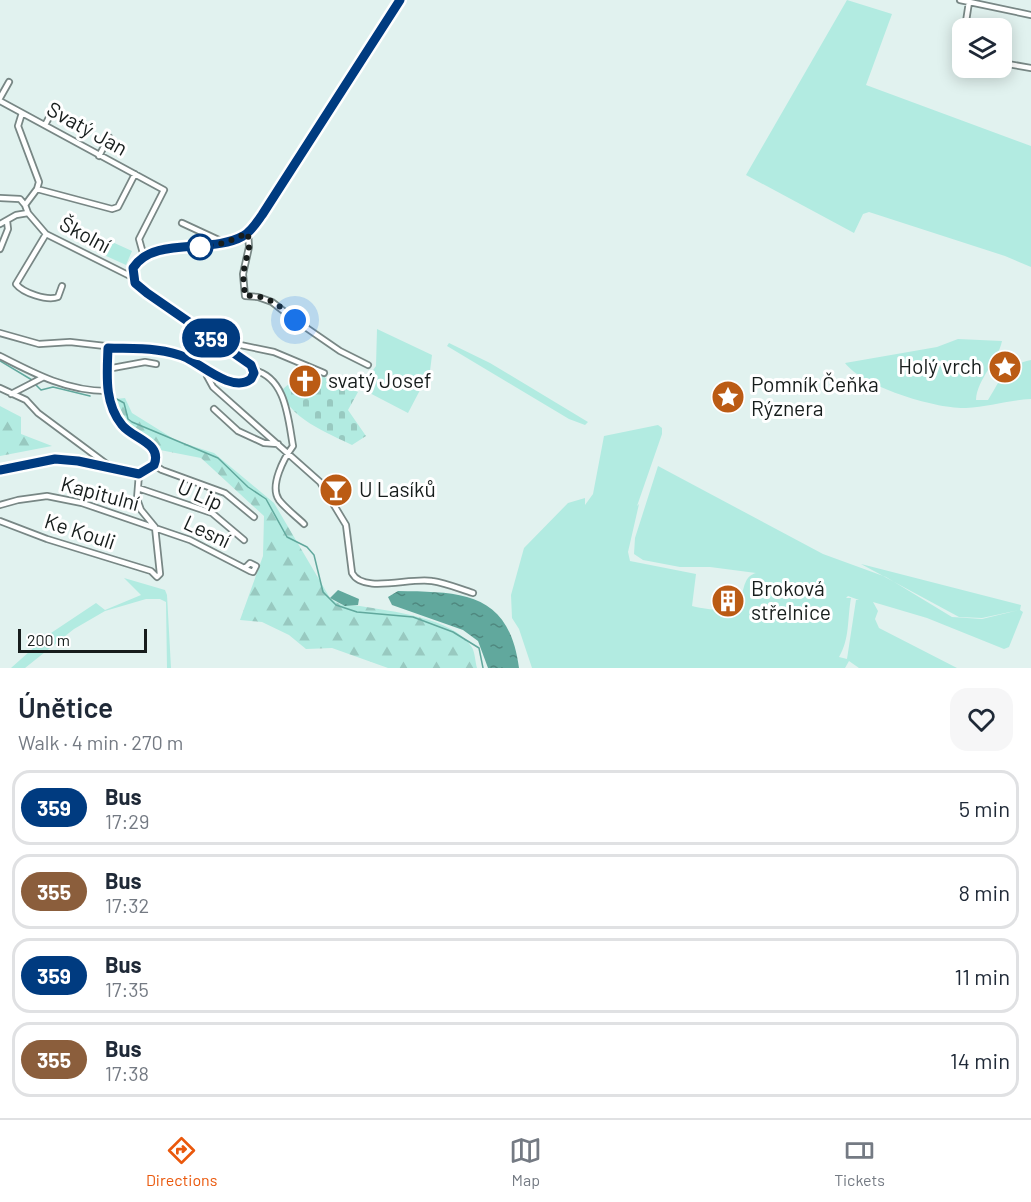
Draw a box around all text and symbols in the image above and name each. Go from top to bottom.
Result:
map controls [952,18,1012,78]
button: layers [952,18,1012,78]
street label: Svatý Jan [43,95,132,160]
street label: Školní [56,210,116,258]
unlabelled marker [187,234,213,260]
your location [280,305,310,335]
line badge: 359 [176,318,246,358]
text: 359 [194,326,228,351]
place icon: Holý vrch [987,349,1023,385]
place label: Holý vrch [898,353,982,378]
church icon: svatý Josef [287,363,323,399]
place label: svatý Josef [328,367,432,392]
place label: Pomník Čeňka Rýznera [751,371,879,420]
place icon: Pomník Čeňka Rýznera [710,379,746,415]
street label: Kapitulní [59,470,143,515]
bar icon: U Lasíků [318,472,354,508]
street label: U Lip [174,473,227,515]
place label: U Lasíků [359,476,436,501]
street label: Ke Kouli [42,507,119,554]
street label: Lesní [180,509,236,553]
place label: Broková střelnice [751,575,831,624]
building icon: Broková střelnice [710,583,746,619]
scale bar [18,626,147,654]
text: 200 m [27,630,70,649]
button: heart [950,688,1013,751]
text: Únětice [18,690,113,724]
text: Walk · 4 min · 270 m [18,730,183,754]
text: Bus [105,783,142,809]
text: 359 [37,795,71,820]
text: 5 min [959,795,1010,821]
text: 17:29 [105,809,149,833]
text: Bus [105,867,142,893]
text: 355 [37,879,71,904]
text: 8 min [958,879,1010,905]
text: 17:32 [105,893,149,917]
text: Bus [105,951,142,977]
text: 359 [37,963,71,988]
text: 11 min [954,963,1010,989]
text: 17:35 [105,977,149,1001]
text: Bus [105,1035,142,1061]
text: 355 [37,1047,71,1072]
text: 14 min [950,1047,1010,1073]
text: 17:38 [105,1061,149,1085]
tab: Directions [146,1134,217,1189]
tab: Map [509,1134,542,1189]
tab: Tickets [834,1134,885,1189]

